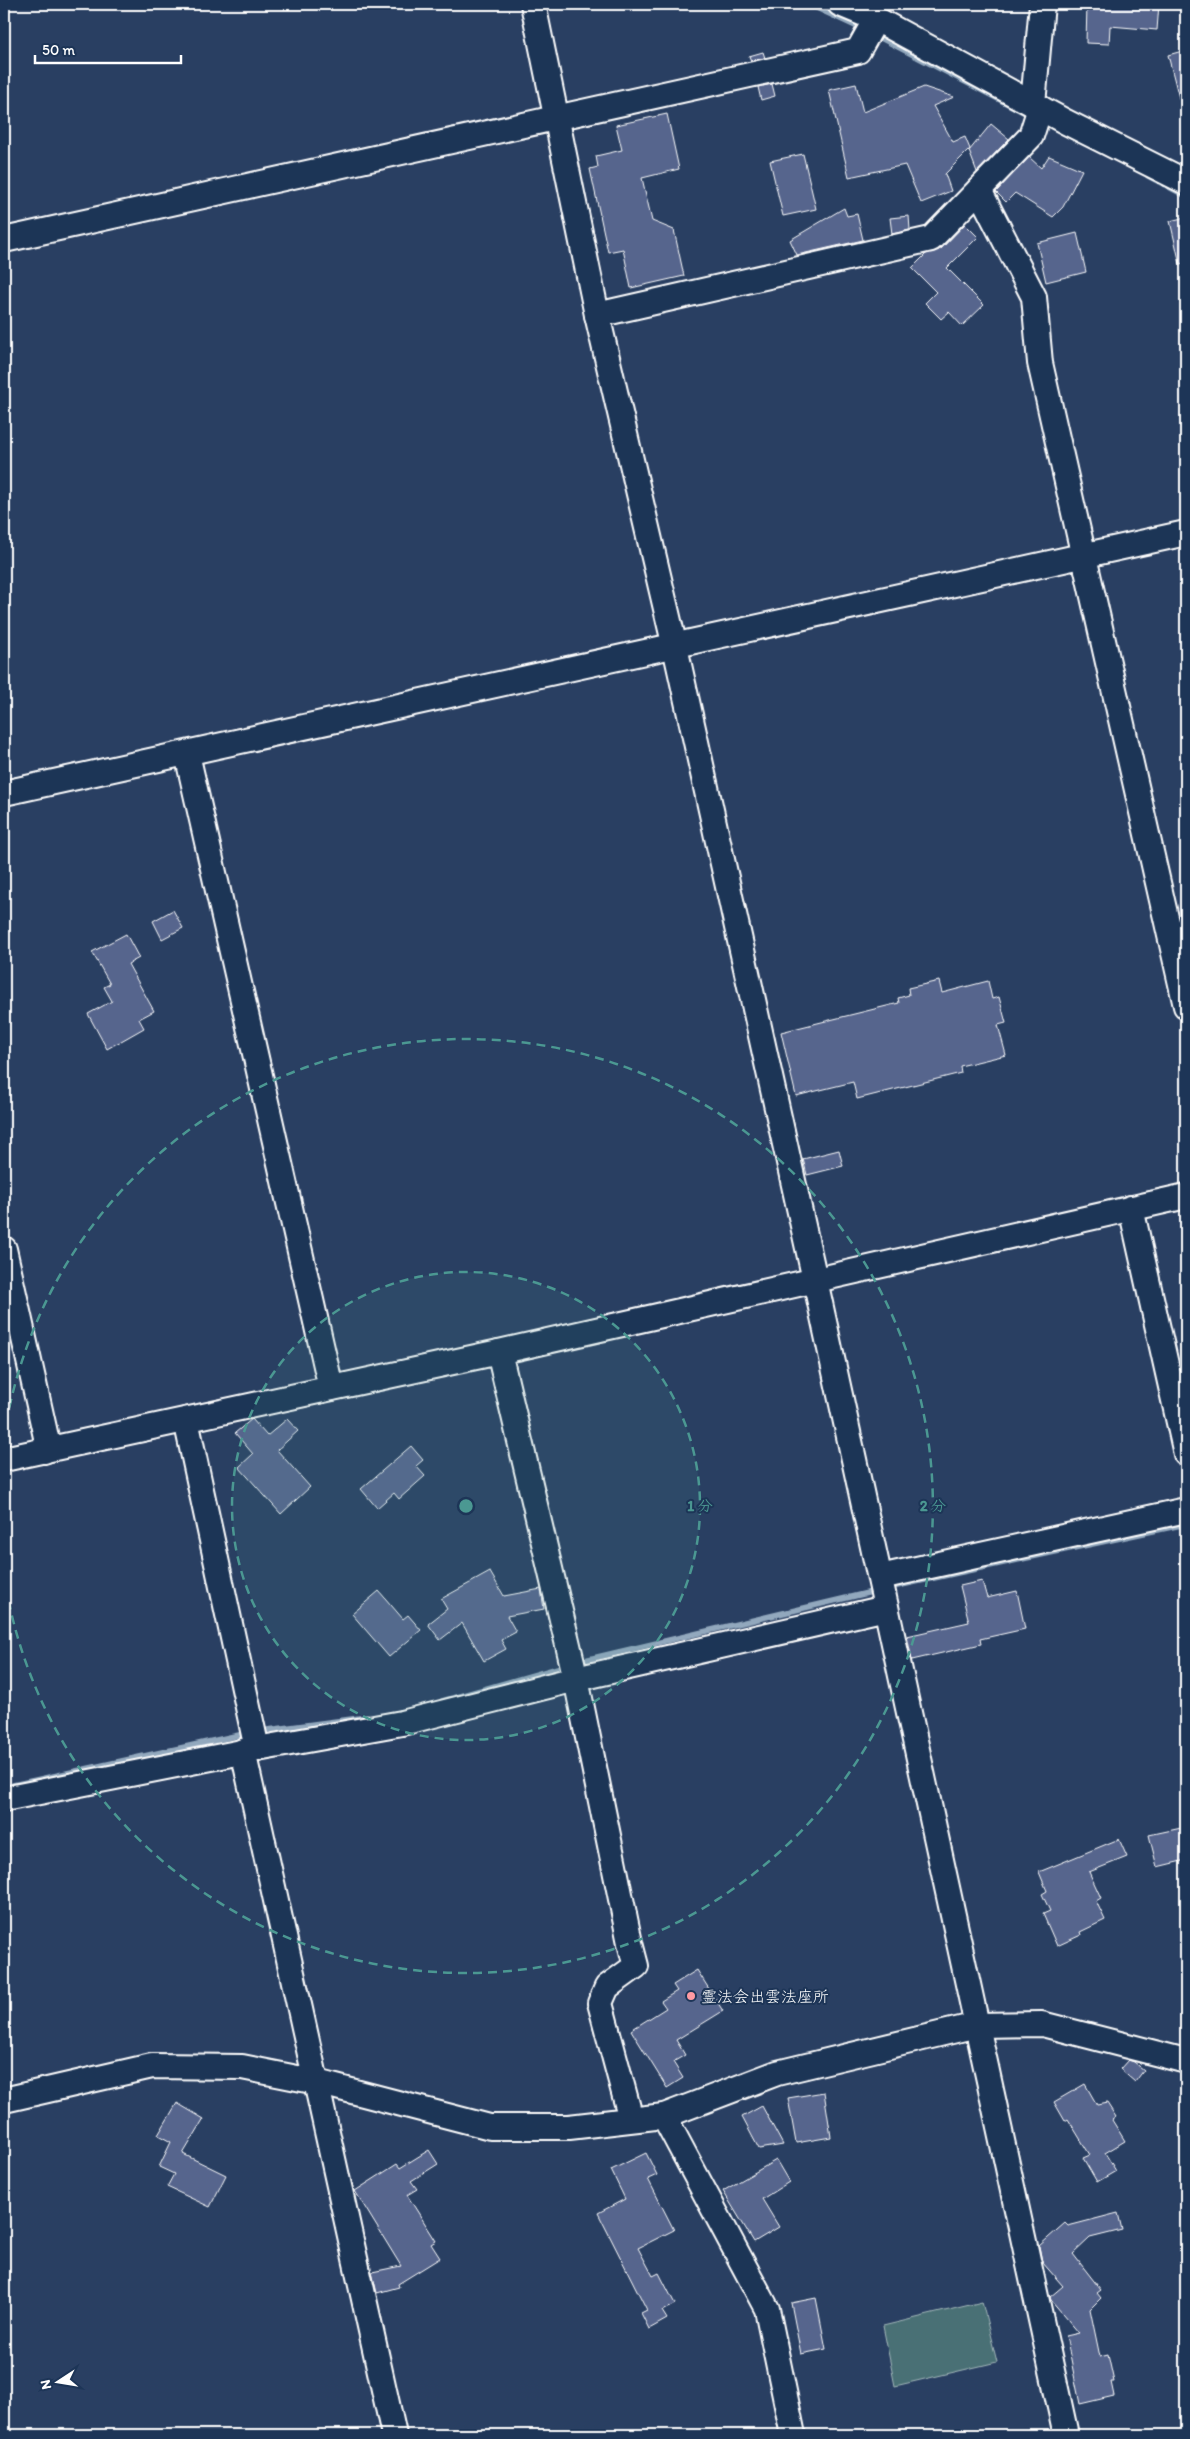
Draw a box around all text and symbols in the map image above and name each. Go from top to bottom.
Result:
scale bar [35,32,181,64]
text: 50 m [42,41,75,59]
centre of rings [457,1497,475,1515]
text: 1 分 [687,1497,713,1515]
text: 2 分 [920,1497,946,1515]
place label: 霊法会出雲法座所 [701,1987,829,2006]
marker: 霊法会出雲法座所 [685,1990,697,2002]
north arrow [32,2356,82,2406]
text: N [36,2378,55,2391]

